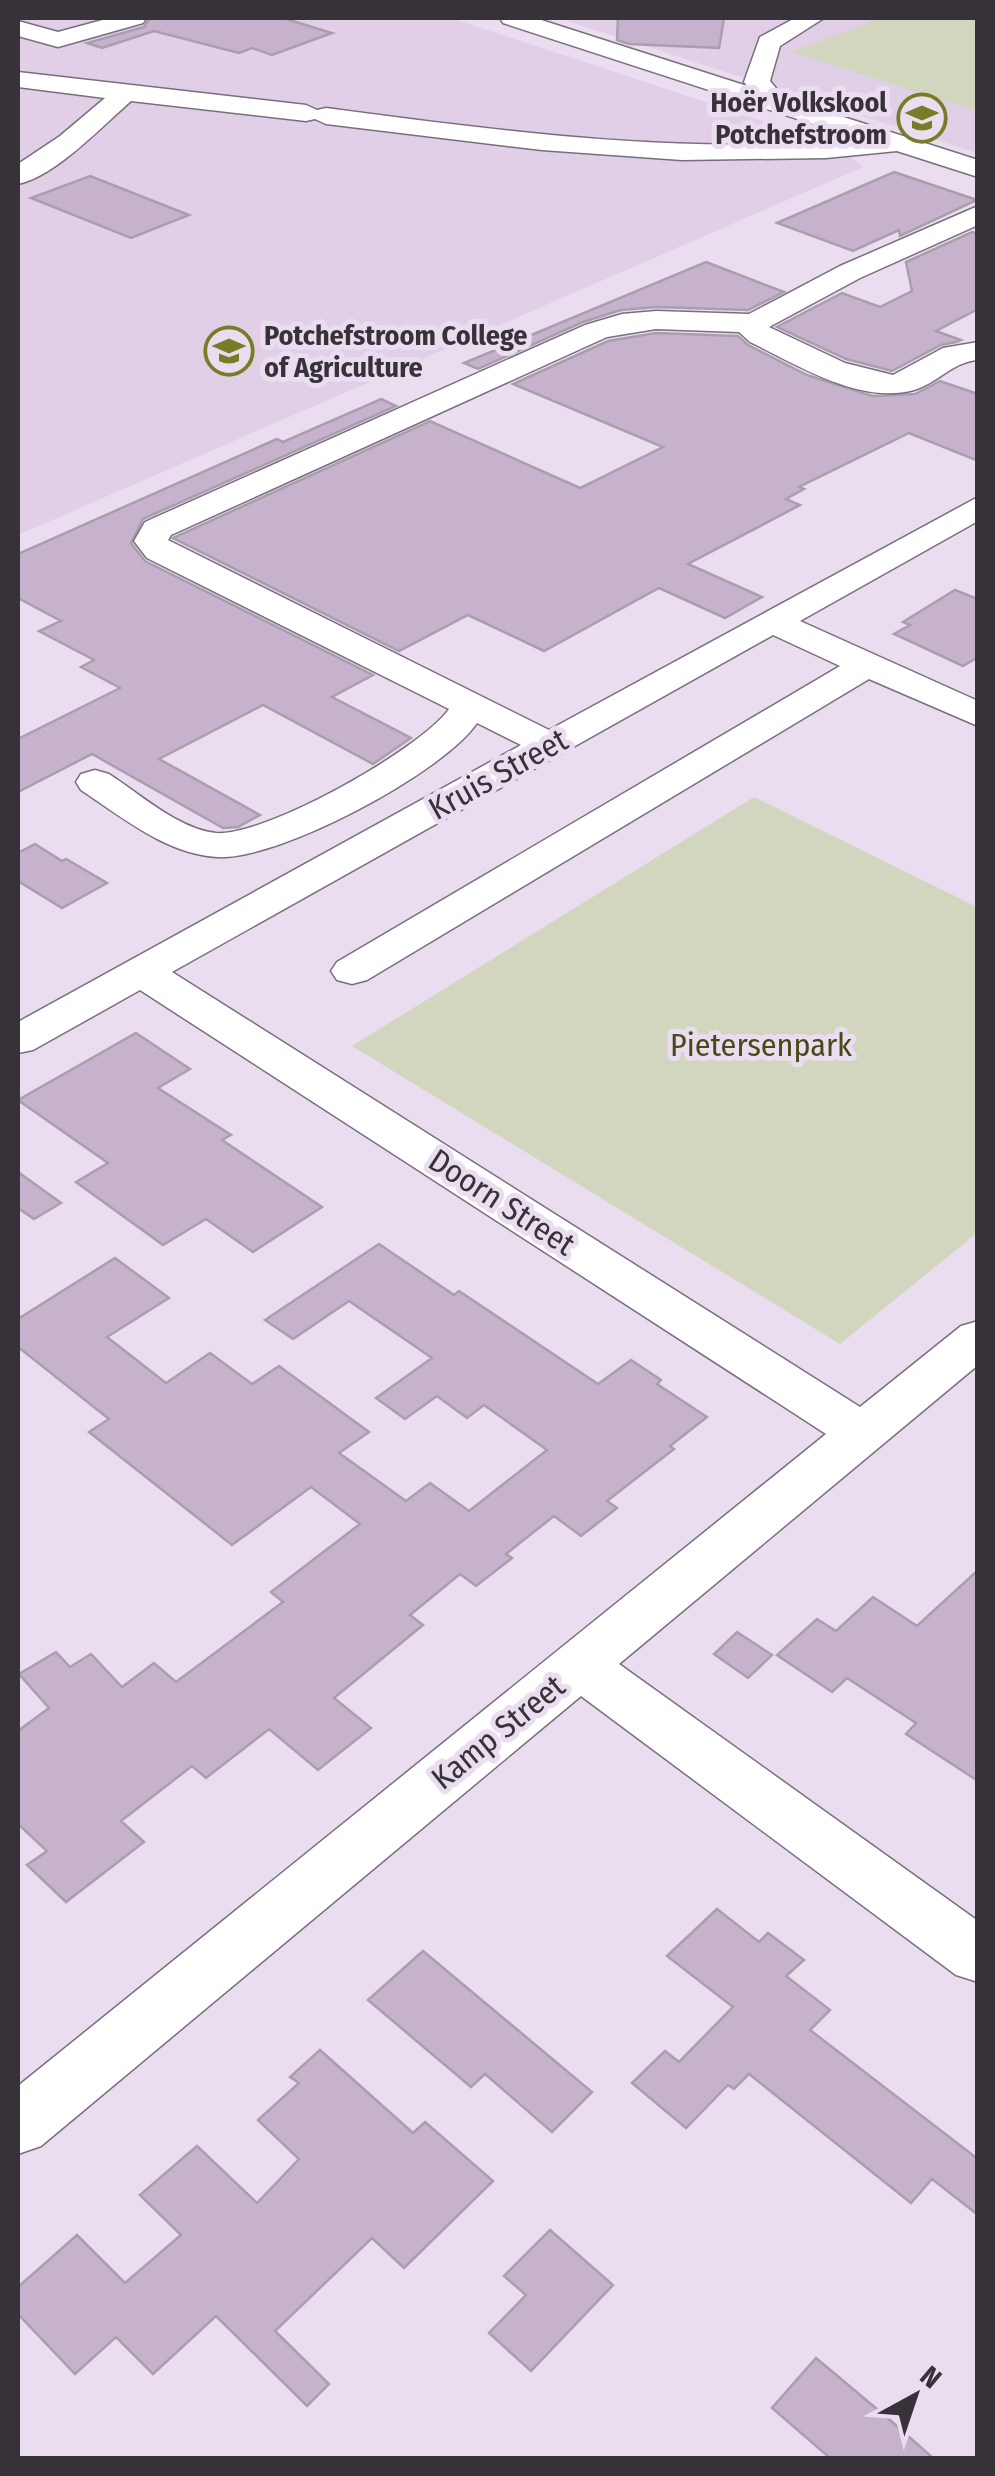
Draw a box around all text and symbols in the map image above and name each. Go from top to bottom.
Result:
place label: Hoër Volkskool Potchefstroom [711,86,887,151]
school or university icon: Hoër Volkskool Potchefstroom [896,92,948,144]
place label: Potchefstroom College of Agriculture [264,319,527,384]
school or university icon: Potchefstroom College of Agriculture [203,325,255,377]
street label: Kruis Street [422,720,574,828]
park label: Pietersenpark [670,1026,852,1064]
street label: Doorn Street [422,1141,583,1264]
street label: Kamp Street [424,1666,573,1797]
north arrow [865,2346,965,2446]
text: N [914,2359,948,2395]

